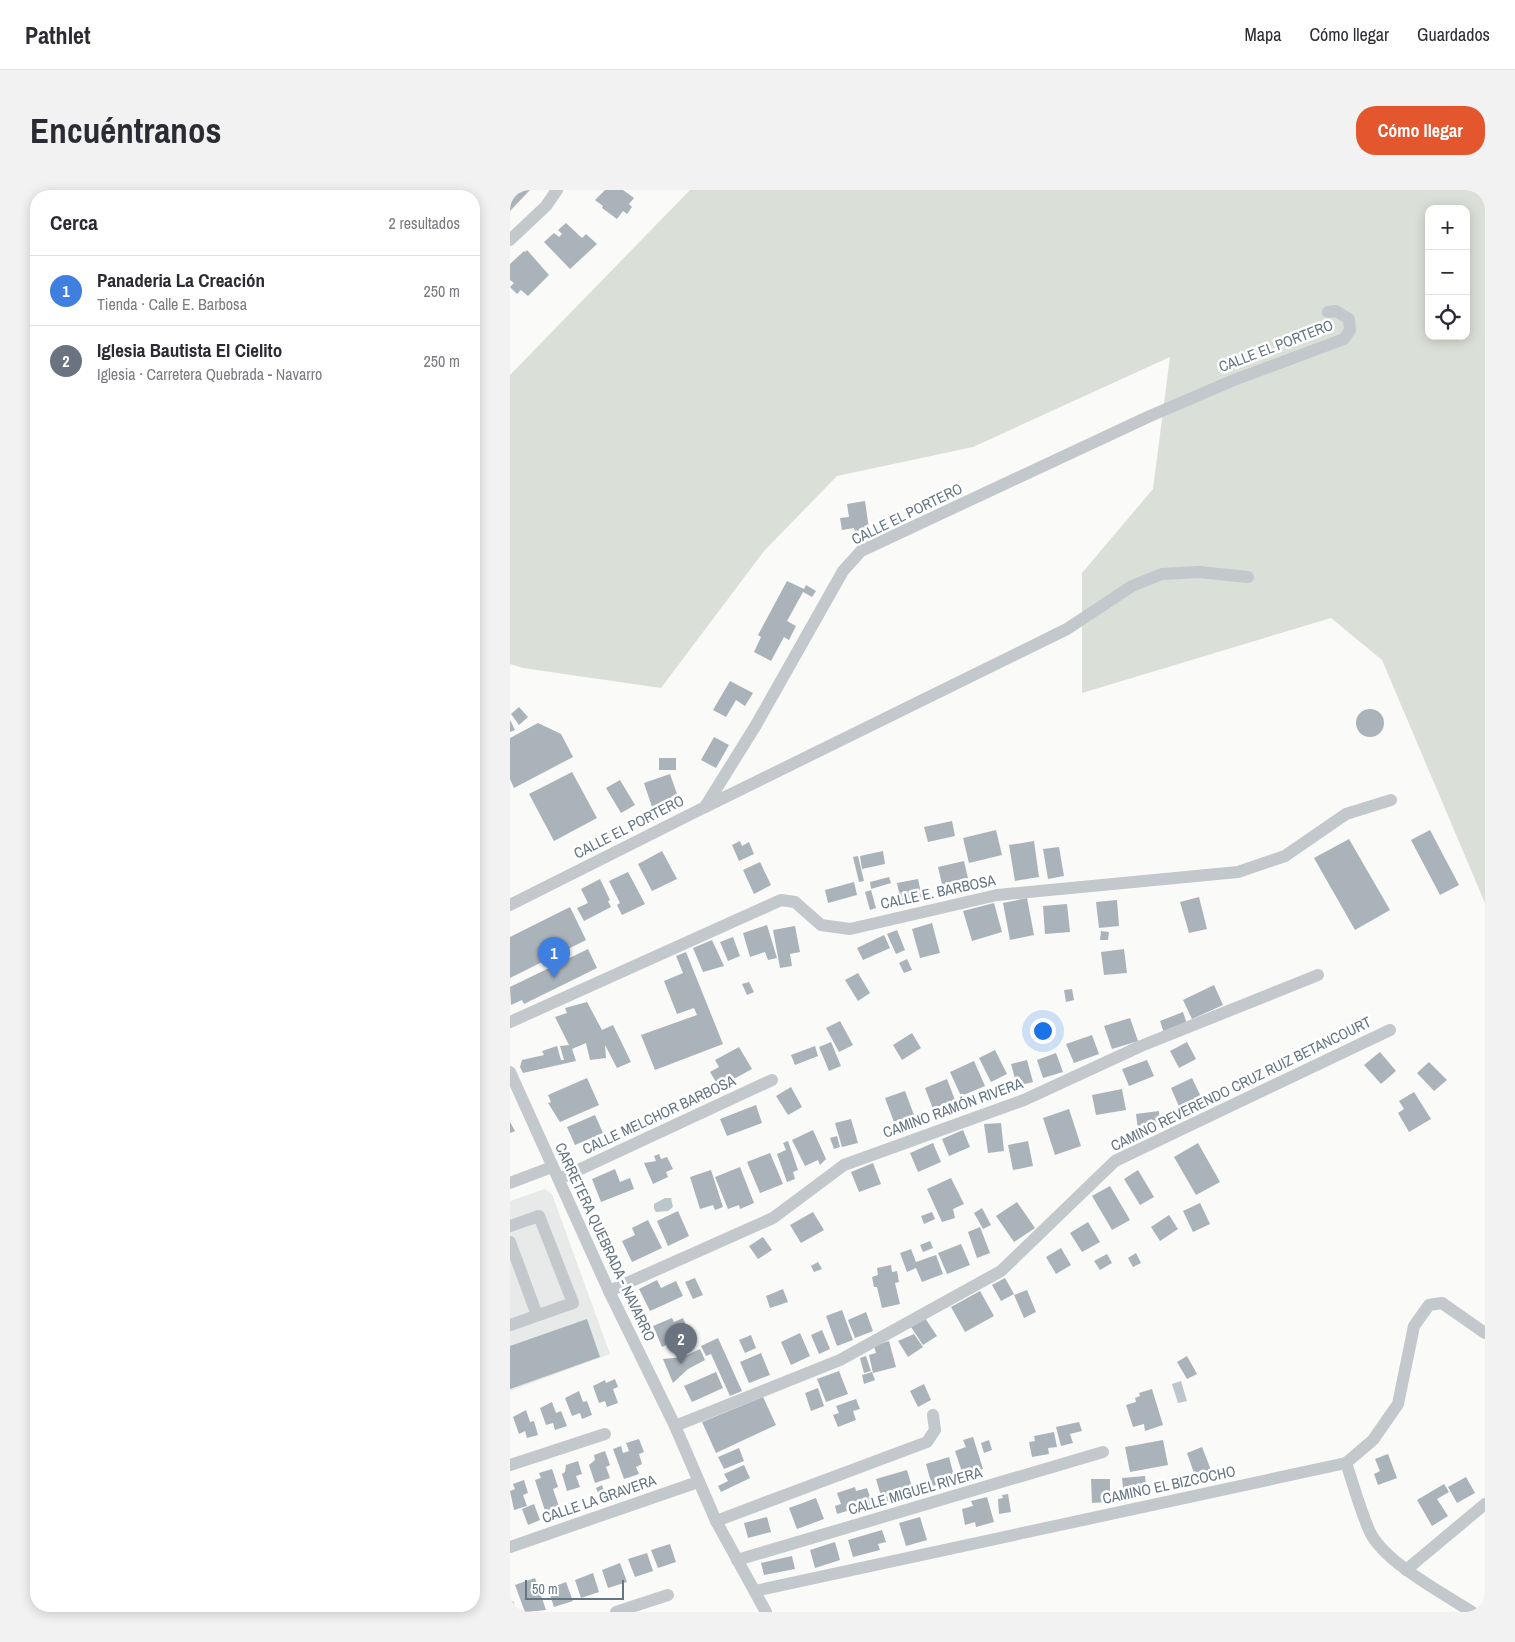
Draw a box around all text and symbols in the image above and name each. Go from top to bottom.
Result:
text: Pathlet [25,19,91,51]
text: Mapa [1244,22,1281,47]
text: Cómo llegar [1309,22,1389,47]
text: Guardados [1417,22,1490,47]
button: Cómo llegar [1356,106,1485,155]
text: Encuéntranos [30,107,221,154]
map controls [1425,205,1470,340]
button: + [1425,205,1470,250]
text: Cerca [50,208,98,237]
text: 2 resultados [389,212,460,234]
button: − [1425,250,1470,295]
text: Panaderia La Creación [97,267,265,293]
text: 1 [62,280,70,302]
text: 250 m [424,280,460,302]
text: Tienda · Calle E. Barbosa [97,293,247,315]
button: locate [1425,295,1470,340]
street label: CALLE EL PORTERO [1216,314,1336,377]
text: Iglesia Bautista El Cielito [97,337,282,363]
text: 2 [62,350,70,372]
text: 250 m [424,350,460,372]
text: Iglesia · Carretera Quebrada - Navarro [97,363,322,385]
street label: CALLE EL PORTERO [848,478,966,550]
street label: CALLE EL PORTERO [570,790,687,863]
street label: CALLE E. BARBOSA [879,869,998,914]
pin: 1 [538,937,570,978]
street label: CAMINO REVERENDO CRUZ RUIZ BETANCOURT [1107,1011,1375,1156]
your location [1030,1018,1056,1044]
street label: CALLE MELCHOR BARBOSA [579,1069,740,1159]
street label: CAMINO RAMÓN RIVERA [880,1072,1027,1143]
street label: CARRETERA QUEBRADA - NAVARRO [550,1139,661,1345]
pin: 2 [665,1323,697,1364]
street label: CAMINO EL BIZCOCHO [1100,1460,1237,1509]
street label: CALLE MIGUEL RIVERA [845,1461,985,1520]
street label: CALLE LA GRAVERA [539,1469,659,1528]
scale bar [525,1577,624,1600]
text: 50 m [532,1580,558,1598]

